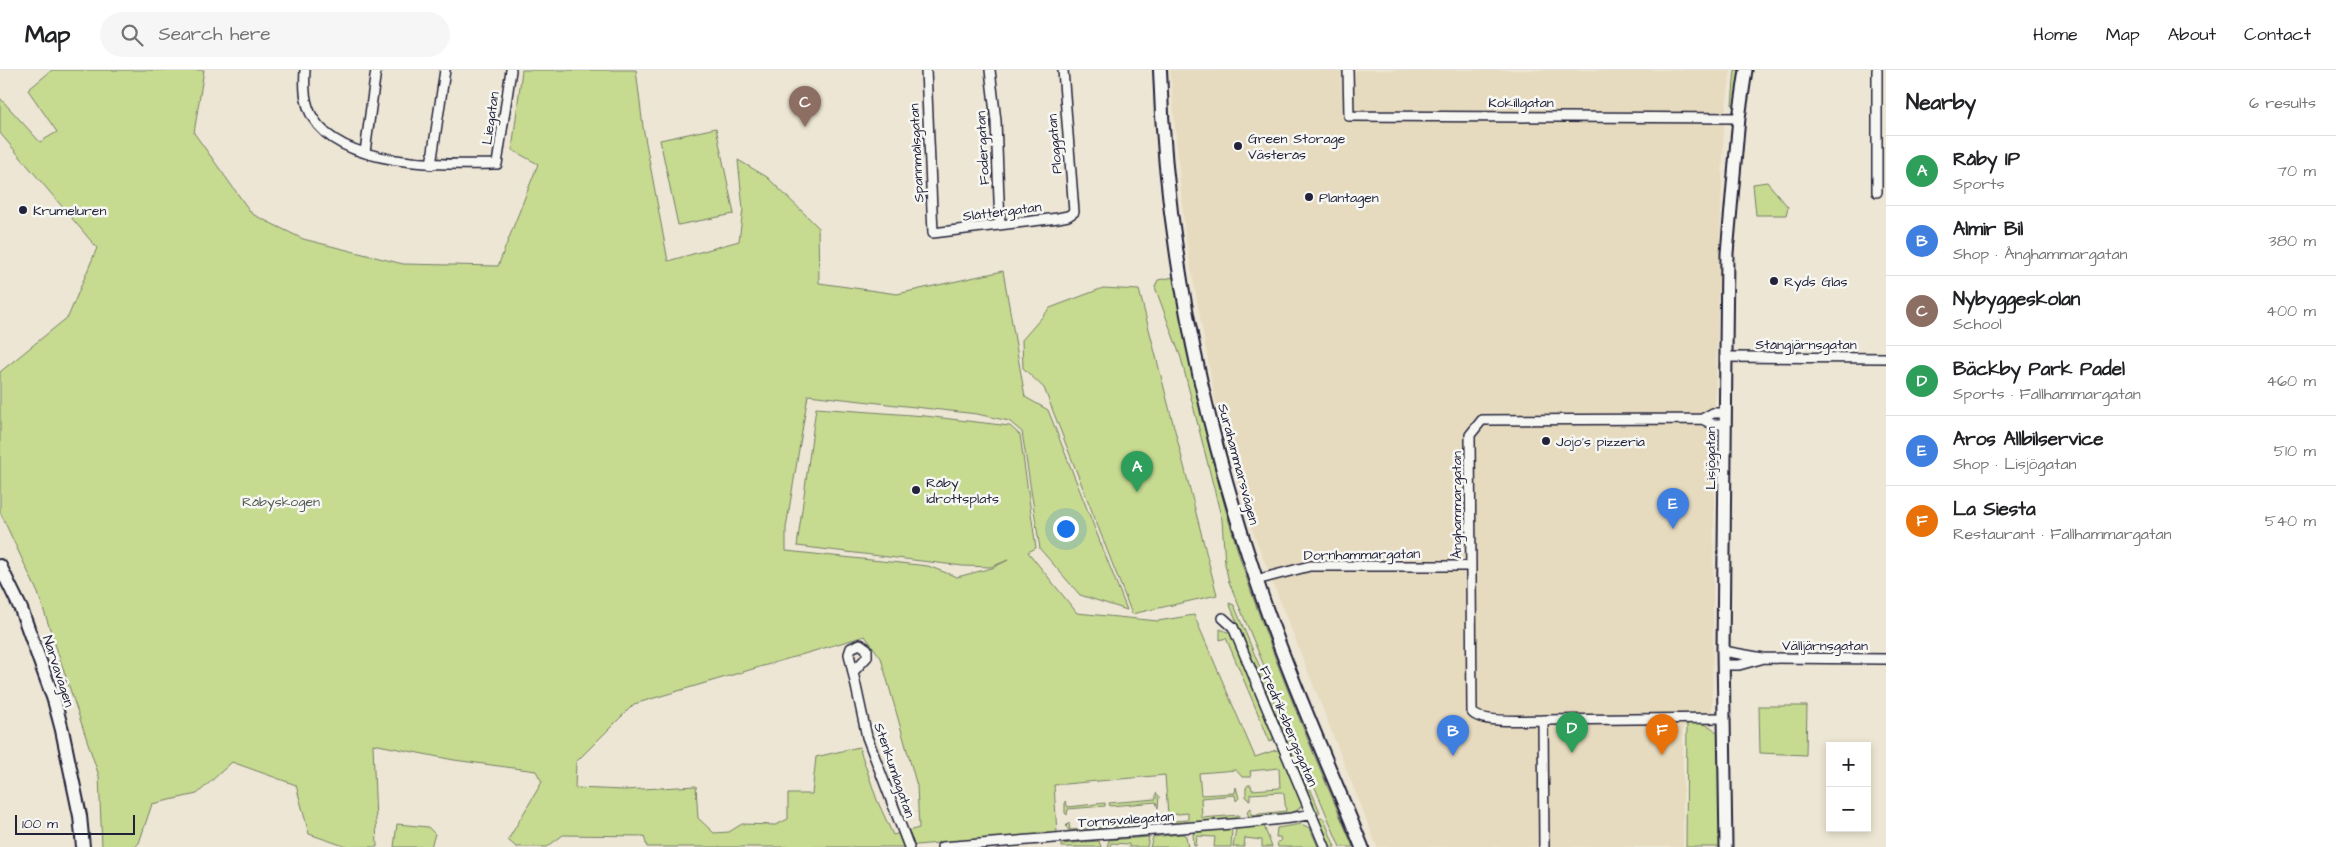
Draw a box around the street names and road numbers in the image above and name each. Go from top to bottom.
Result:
street label: Liegatan [477,90,505,146]
street label: Kokillgatan [1488,93,1554,113]
street label: Spannmålsgatan [904,103,930,203]
street label: Fodergatan [971,110,995,186]
street label: Ploggatan [1042,113,1068,175]
street label: Slåttergatan [962,197,1043,227]
street label: Stångjärnsgatan [1755,335,1857,355]
street label: Surahammarsvägen [1212,401,1264,527]
street label: Lisjögatan [1701,426,1721,490]
street label: Ånghammargatan [1447,451,1467,559]
street label: Dornhammargatan [1304,544,1420,566]
street label: Narvavägen [37,633,79,710]
street label: Välljärnsgatan [1782,636,1868,656]
street label: Fredriksbergsgatan [1254,663,1323,790]
street label: Stenkumlagatan [868,720,920,821]
street label: Tornsvalegatan [1077,807,1175,833]

